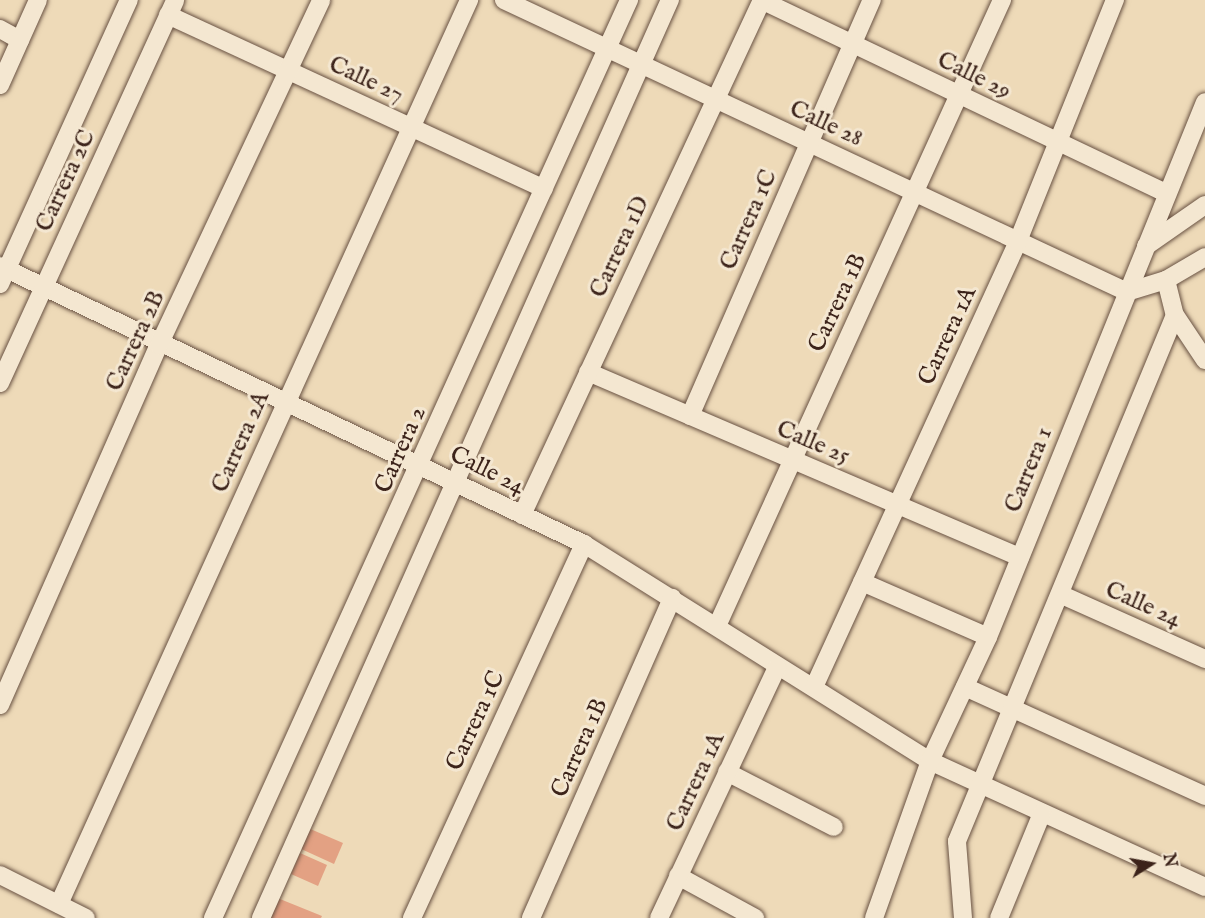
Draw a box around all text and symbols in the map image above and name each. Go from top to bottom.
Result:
street label: Calle 29 [932,46,1016,106]
street label: Calle 27 [324,50,408,110]
street label: Calle 28 [785,95,867,153]
street label: Carrera 2C [30,126,102,236]
street label: Carrera 1C [714,165,784,275]
street label: Carrera 1D [584,192,656,302]
street label: Carrera 1B [803,249,873,357]
street label: Carrera 1A [913,282,983,390]
street label: Carrera 2B [100,286,172,396]
street label: Carrera 2A [206,387,276,497]
street label: Carrera 2 [369,402,433,498]
street label: Calle 25 [772,415,854,471]
street label: Carrera 1 [999,423,1059,517]
street label: Calle 24 [445,441,529,501]
street label: Calle 24 [1101,576,1185,634]
street label: Carrera 1C [440,667,512,775]
street label: Carrera 1B [545,694,615,802]
street label: Carrera 1A [661,728,731,836]
north arrow [1121,834,1181,894]
text: N [1158,852,1180,869]

